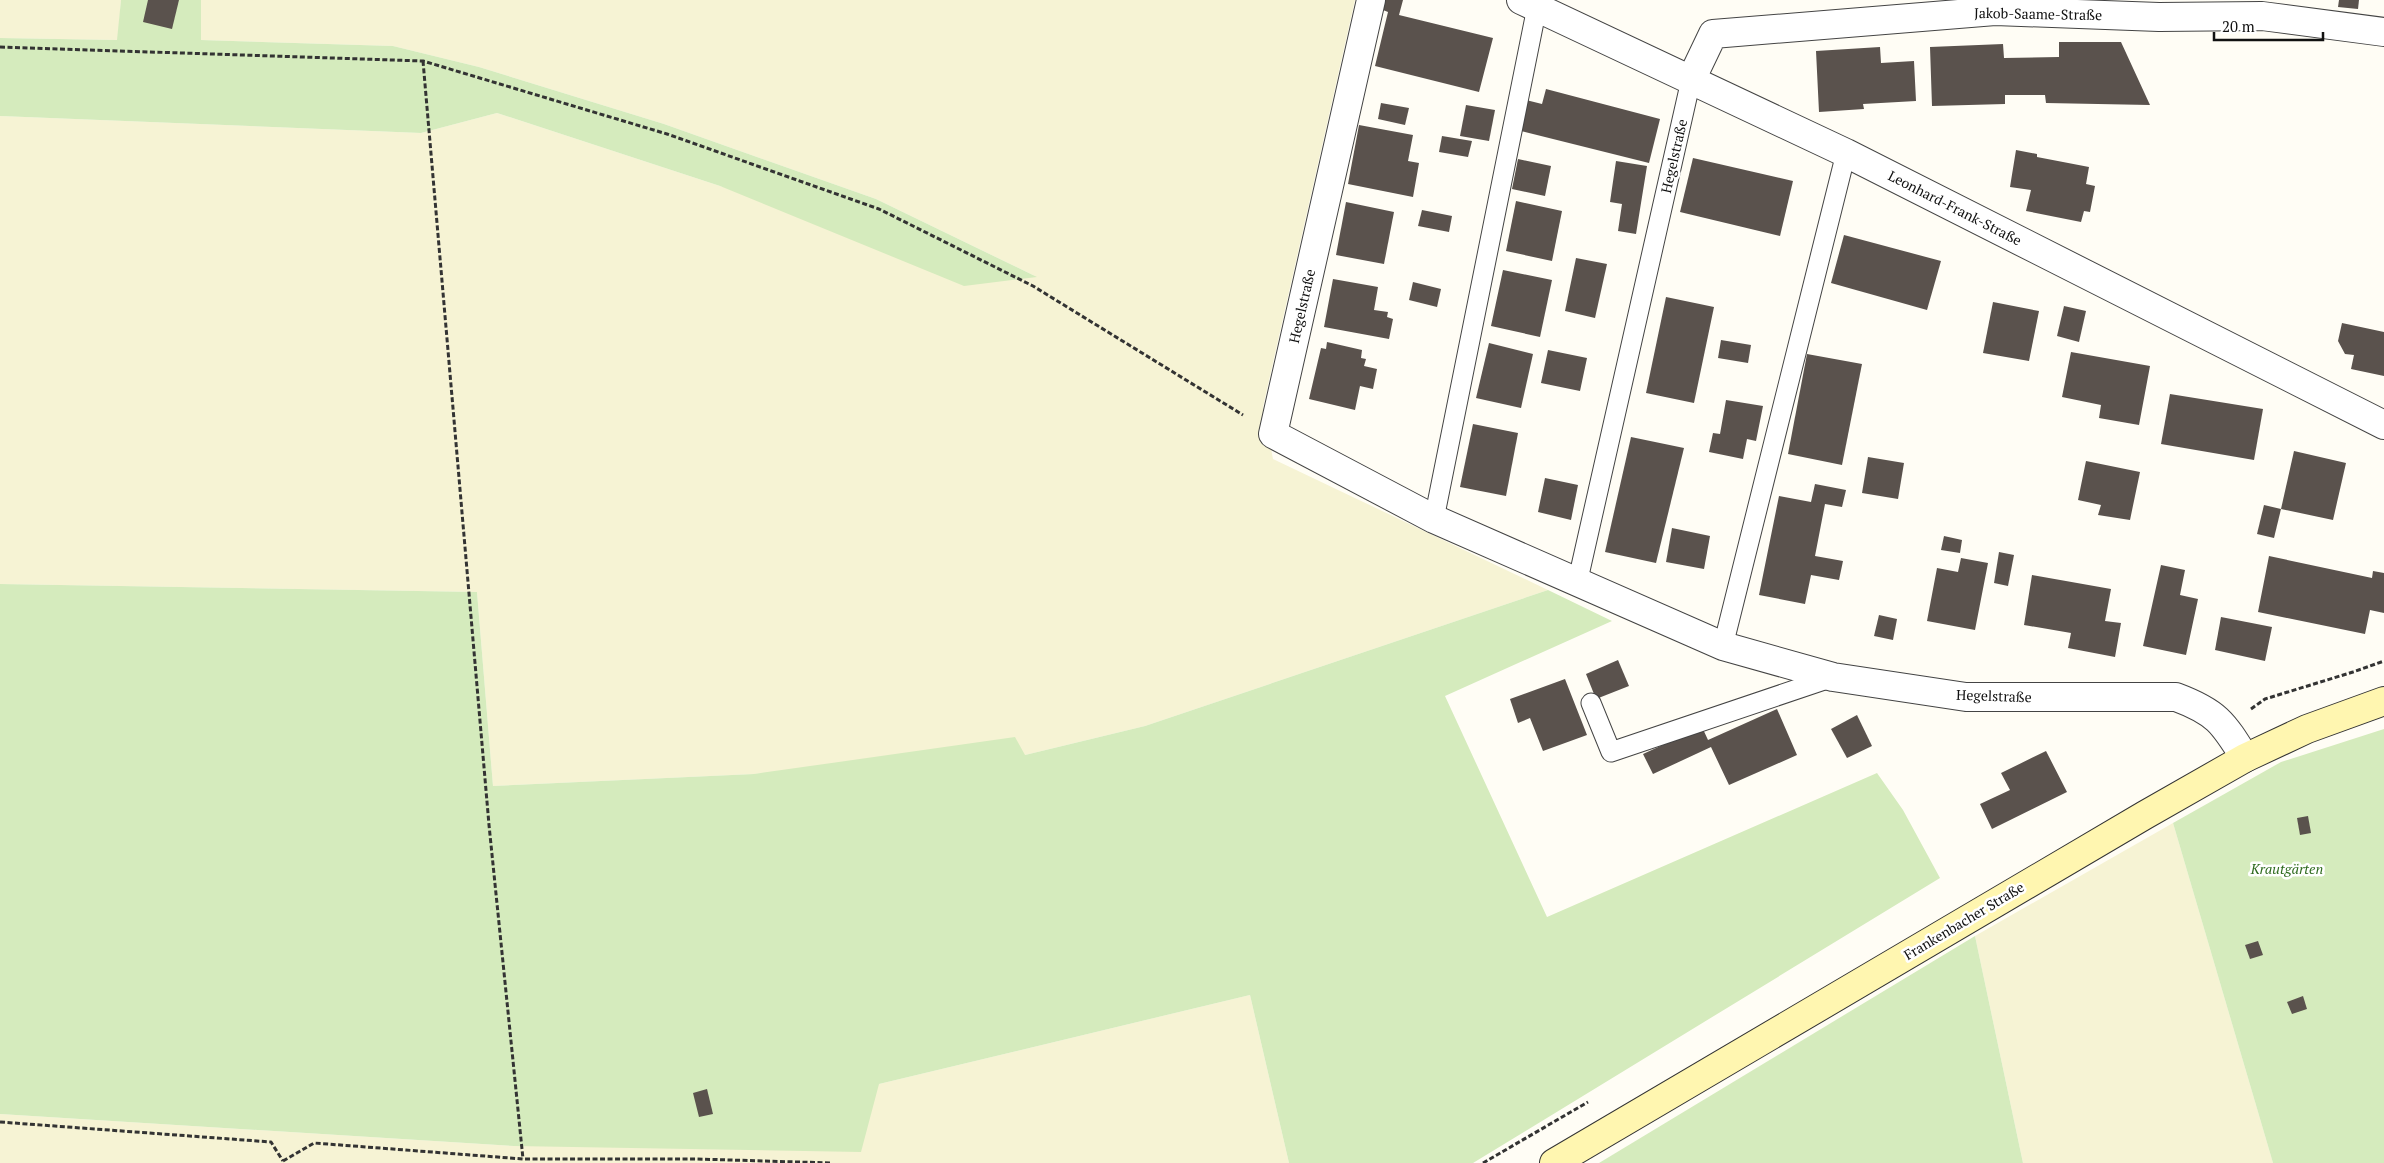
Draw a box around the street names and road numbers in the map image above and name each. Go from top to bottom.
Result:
street label: Jakob-Saame-Straße [1974,3,2102,24]
street label: Hegelstraße [1656,117,1691,195]
street label: Leonhard-Frank-Straße [1885,166,2025,249]
street label: Hegelstraße [1284,267,1319,345]
street label: Hegelstraße [1956,685,2032,706]
street label: Frankenbacher Straße [1900,877,2027,964]

